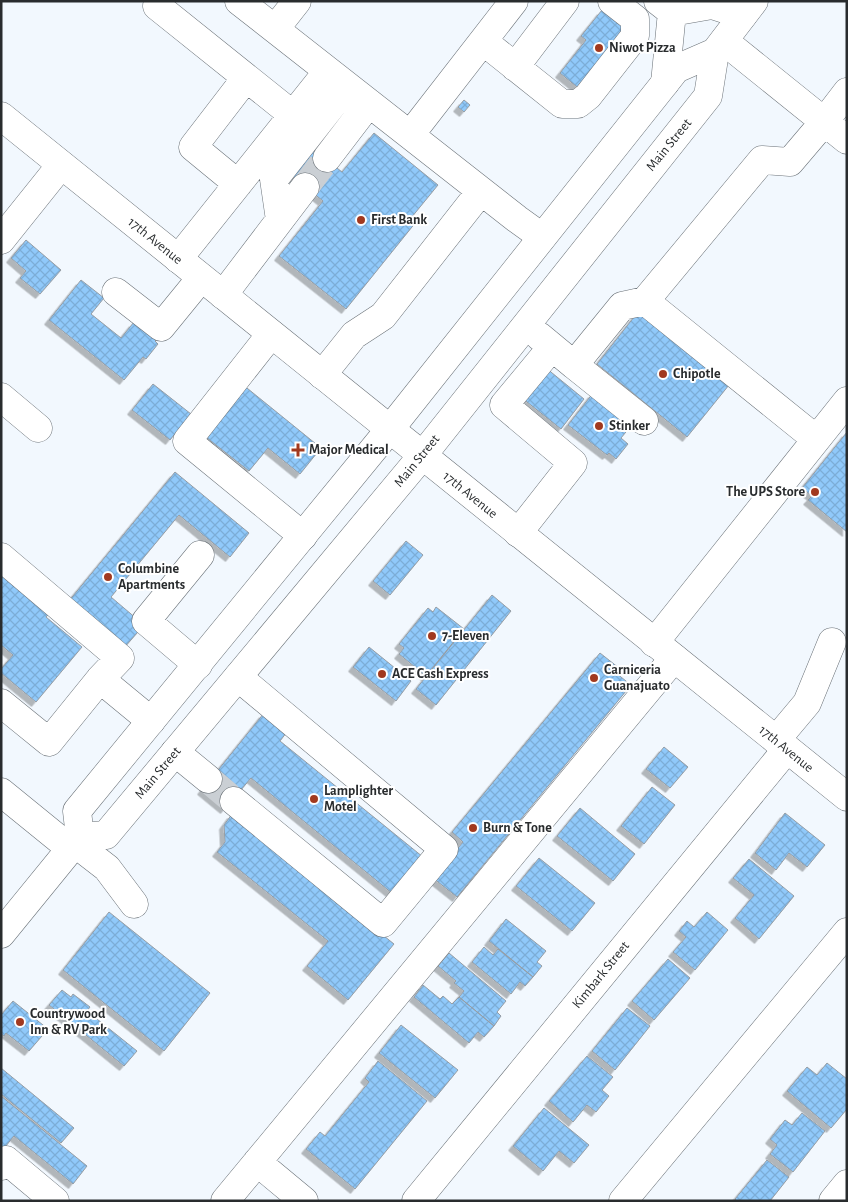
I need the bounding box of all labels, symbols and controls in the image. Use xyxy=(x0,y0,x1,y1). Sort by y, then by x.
place label: Niwot Pizza xyxy=(609,41,676,55)
marker: Niwot Pizza xyxy=(593,42,605,54)
street label: Main Street xyxy=(644,116,695,174)
place label: First Bank xyxy=(371,213,427,227)
marker: First Bank xyxy=(355,214,367,226)
street label: 17th Avenue xyxy=(125,215,185,267)
place label: Chipotle xyxy=(673,367,721,381)
marker: Chipotle xyxy=(657,368,669,380)
place label: Stinker xyxy=(609,419,650,433)
marker: Stinker xyxy=(593,420,605,432)
street label: Main Street xyxy=(392,432,443,490)
marker: Major Medical xyxy=(291,443,305,457)
place label: Major Medical xyxy=(309,443,389,457)
street label: 17th Avenue xyxy=(440,469,500,521)
place label: The UPS Store xyxy=(726,485,805,499)
marker: The UPS Store xyxy=(809,486,821,498)
place label: Columbine Apartments xyxy=(118,562,185,592)
marker: Columbine Apartments xyxy=(102,571,114,583)
place label: 7-Eleven xyxy=(442,629,490,643)
marker: 7-Eleven xyxy=(426,630,438,642)
place label: Carniceria Guanajuato xyxy=(604,663,670,693)
place label: ACE Cash Express xyxy=(392,667,489,681)
marker: ACE Cash Express xyxy=(376,668,388,680)
marker: Carniceria Guanajuato xyxy=(588,672,600,684)
street label: 17th Avenue xyxy=(756,723,816,775)
street label: Main Street xyxy=(132,744,184,802)
place label: Lamplighter Motel xyxy=(324,784,393,814)
marker: Lamplighter Motel xyxy=(308,793,320,805)
place label: Burn & Tone xyxy=(483,821,552,835)
marker: Burn & Tone xyxy=(467,822,479,834)
street label: Kimbark Street xyxy=(570,938,633,1011)
place label: Countrywood Inn & RV Park xyxy=(30,1007,107,1037)
marker: Countrywood Inn & RV Park xyxy=(14,1016,26,1028)

